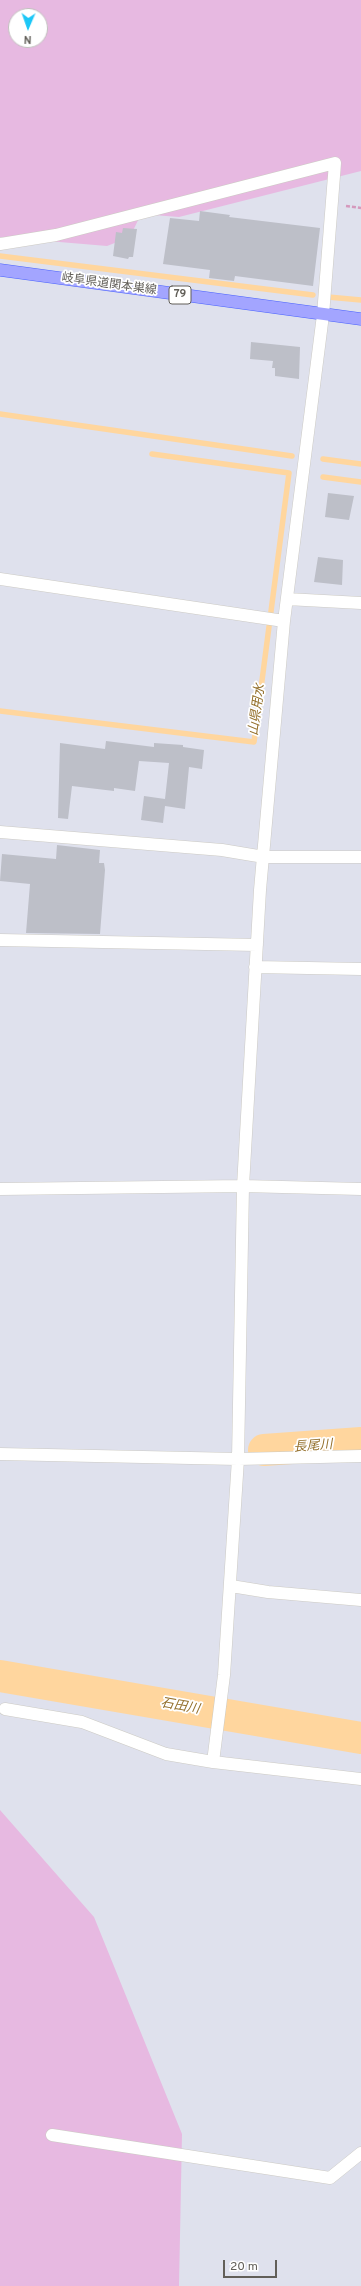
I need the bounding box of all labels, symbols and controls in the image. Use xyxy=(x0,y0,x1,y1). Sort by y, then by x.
north arrow xyxy=(8,8,48,48)
text: N xyxy=(23,32,32,46)
street label: 岐阜県道関本巣線 xyxy=(60,271,158,299)
road number: 79 xyxy=(169,286,191,304)
water label: 山県用水 xyxy=(247,683,269,737)
water label: 長尾川 xyxy=(293,1438,333,1456)
water label: 石田川 xyxy=(159,1696,201,1718)
scale bar xyxy=(225,2252,279,2278)
text: 20 m xyxy=(230,2259,258,2275)

